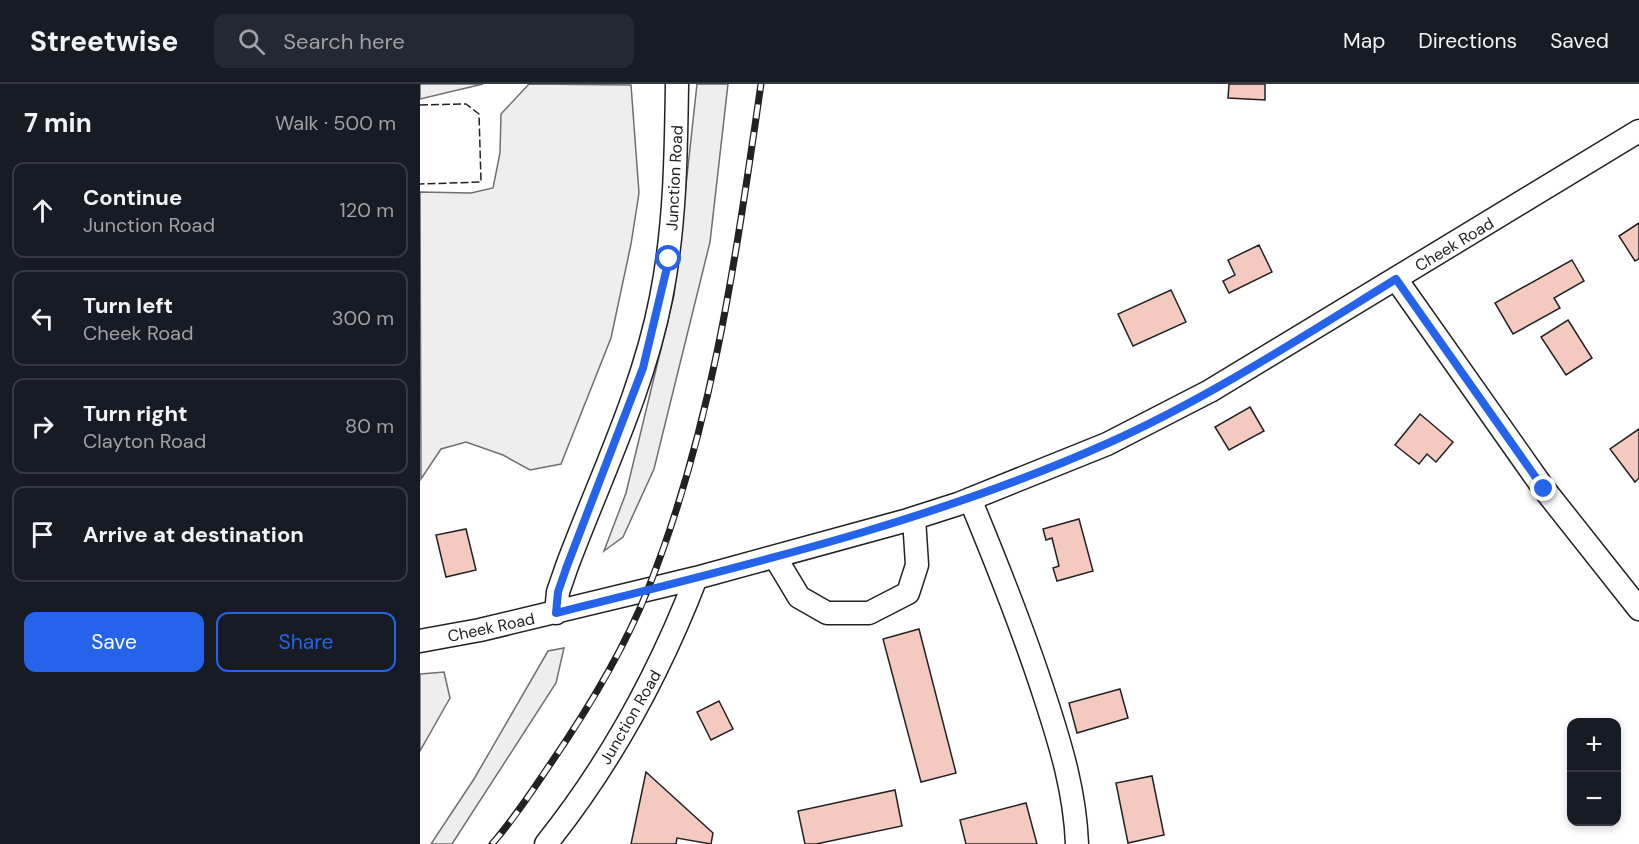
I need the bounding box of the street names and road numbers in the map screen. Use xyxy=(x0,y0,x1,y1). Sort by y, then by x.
street label: Junction Road xyxy=(661,125,688,231)
street label: Cheek Road xyxy=(1411,213,1498,276)
street label: Cheek Road xyxy=(446,608,537,647)
street label: Junction Road xyxy=(595,666,666,768)

